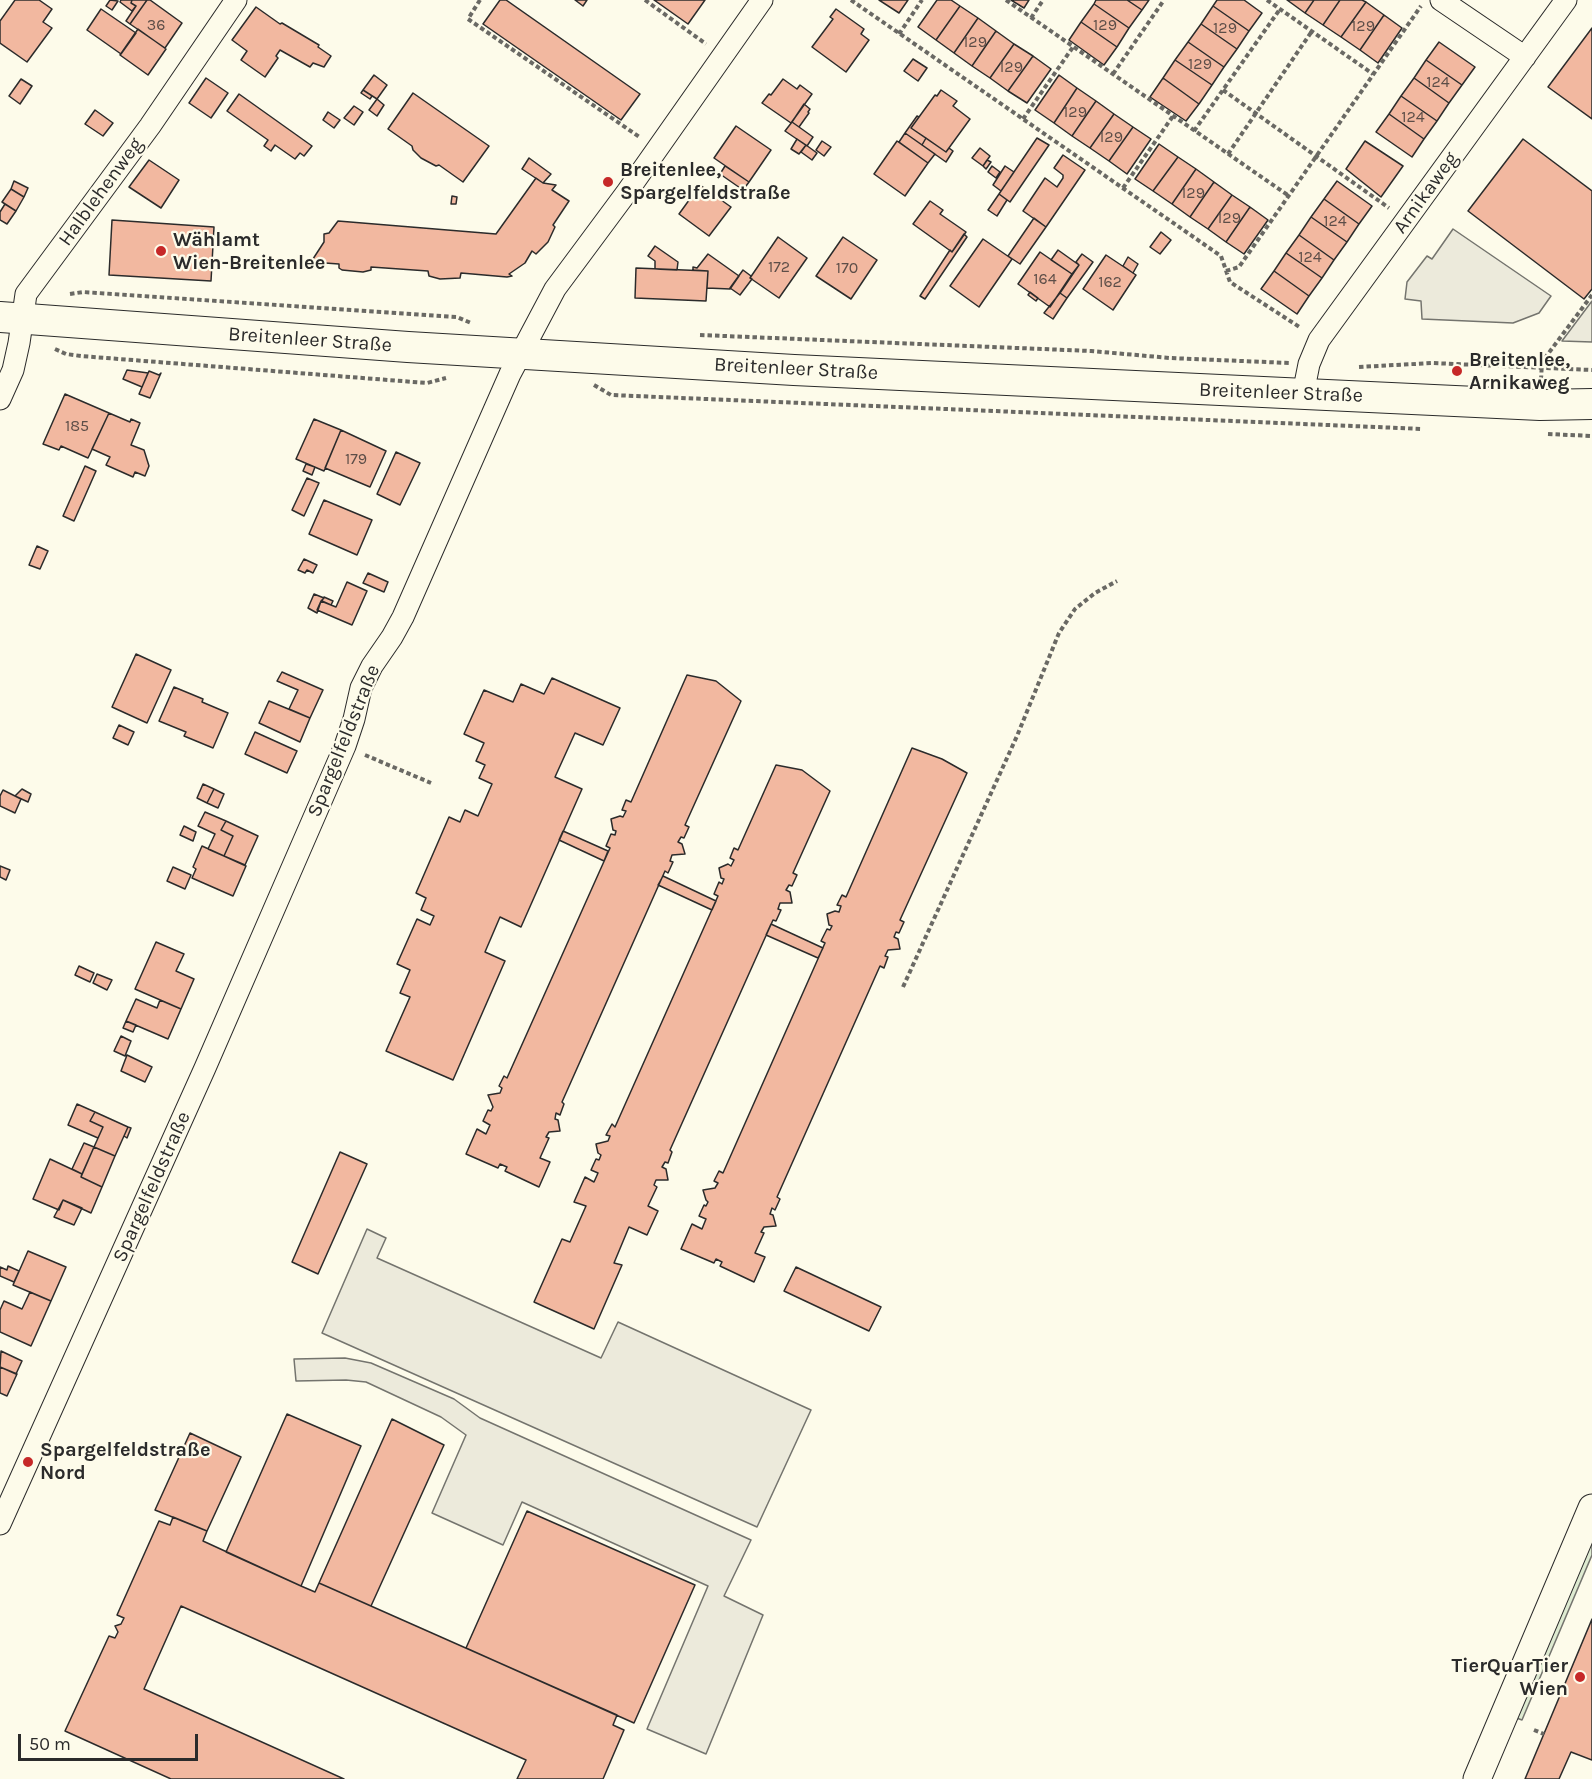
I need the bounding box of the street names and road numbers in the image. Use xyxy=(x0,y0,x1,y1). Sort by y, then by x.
street label: Halblehenweg xyxy=(54,133,148,251)
street label: Arnikaweg xyxy=(1388,147,1464,239)
street label: Breitenleer Straße xyxy=(227,322,393,358)
street label: Breitenleer Straße xyxy=(713,353,879,385)
street label: Breitenleer Straße xyxy=(1199,378,1363,408)
street label: Spargelfeldstraße xyxy=(302,661,386,821)
street label: Spargelfeldstraße xyxy=(108,1108,196,1266)

